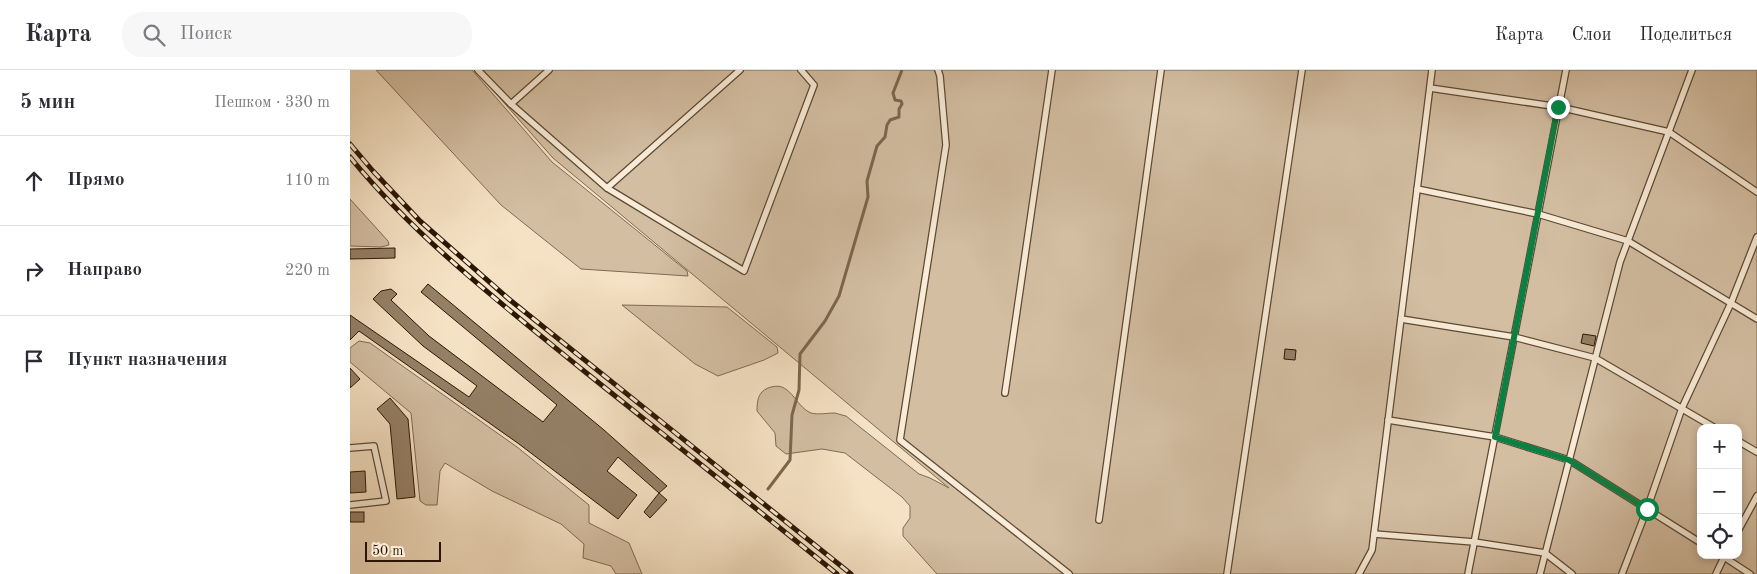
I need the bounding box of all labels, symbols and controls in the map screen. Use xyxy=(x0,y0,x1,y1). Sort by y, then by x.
search box xyxy=(122,12,472,57)
icon: search xyxy=(140,21,168,49)
text: Карта xyxy=(25,23,92,47)
text: Поиск xyxy=(180,25,232,44)
text: Карта xyxy=(1495,26,1544,44)
text: Слои xyxy=(1572,26,1611,44)
text: Поделиться xyxy=(1639,26,1732,44)
text: 5 мин xyxy=(20,92,75,113)
text: Пешком · 330 m xyxy=(214,95,330,111)
route end xyxy=(1547,96,1570,119)
icon: ahead xyxy=(20,167,48,195)
text: Прямо xyxy=(67,171,125,190)
text: 110 m xyxy=(285,173,330,189)
icon: right xyxy=(20,257,48,285)
text: Направо xyxy=(67,261,142,280)
text: 220 m xyxy=(285,263,330,279)
icon: arrive xyxy=(20,347,48,375)
text: Пункт назначения xyxy=(67,351,227,370)
map controls xyxy=(1697,424,1742,559)
button: + xyxy=(1697,424,1742,469)
button: − xyxy=(1697,469,1742,514)
route start xyxy=(1636,498,1659,521)
button: locate xyxy=(1697,514,1742,559)
scale bar xyxy=(365,539,441,562)
text: 50 m xyxy=(372,544,403,558)

